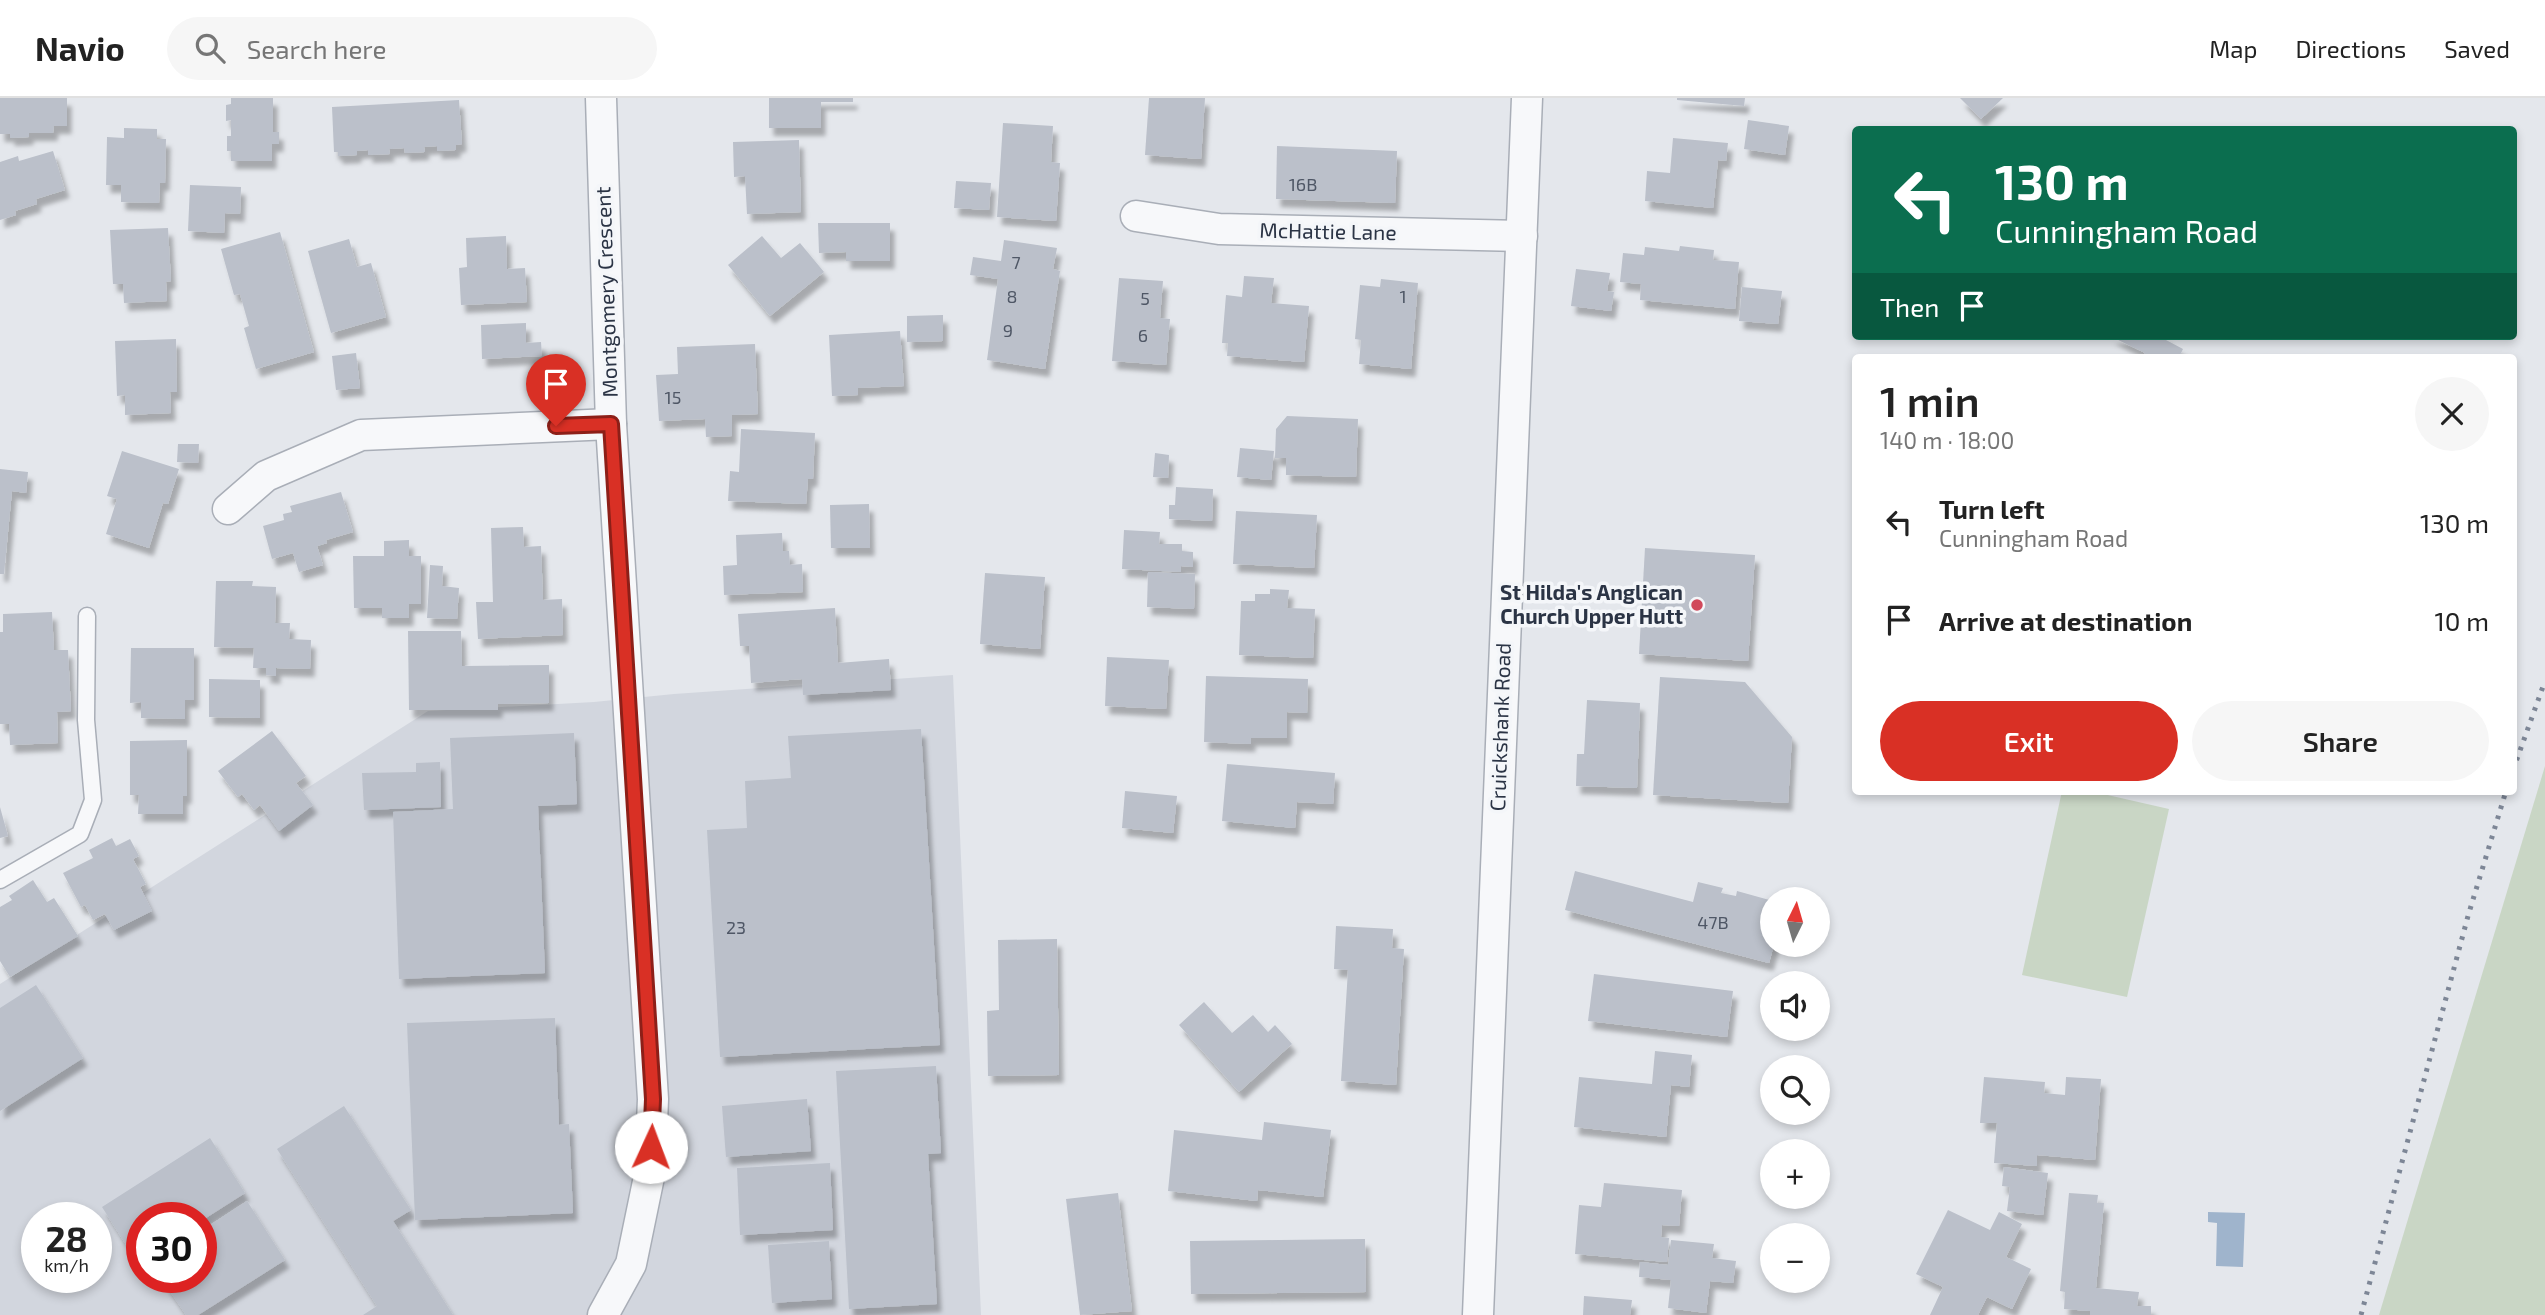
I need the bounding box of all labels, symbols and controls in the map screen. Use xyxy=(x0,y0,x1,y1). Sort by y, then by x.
search box xyxy=(167,17,657,80)
text: Navio xyxy=(35,28,125,68)
icon: search xyxy=(191,29,229,67)
text: Search here xyxy=(247,33,386,64)
text: Map xyxy=(2209,34,2257,63)
text: Directions xyxy=(2295,34,2406,63)
text: Saved xyxy=(2444,34,2510,63)
text: 130 m xyxy=(1995,151,2129,210)
icon: left xyxy=(1880,154,1971,245)
house number: 16B xyxy=(1289,173,1317,195)
street label: Montgomery Crescent xyxy=(589,186,622,398)
text: Cunningham Road xyxy=(1995,211,2258,249)
street label: McHattie Lane xyxy=(1259,217,1397,244)
house number: 7 xyxy=(1011,251,1021,273)
house number: 8 xyxy=(1007,285,1017,307)
house number: 1 xyxy=(1399,285,1407,307)
house number: 5 xyxy=(1140,287,1150,309)
icon: arrive xyxy=(1953,287,1991,325)
text: Then xyxy=(1880,291,1939,322)
house number: 9 xyxy=(1003,319,1013,341)
house number: 6 xyxy=(1138,324,1148,346)
pin xyxy=(526,354,586,426)
icon: arrive xyxy=(537,365,575,403)
text: 1 min xyxy=(1880,375,1980,425)
button: close xyxy=(2415,377,2489,451)
house number: 15 xyxy=(665,386,681,408)
text: 140 m · 18:00 xyxy=(1880,426,2014,454)
text: Turn left xyxy=(1939,493,2045,524)
icon: left xyxy=(1880,503,1918,541)
text: 130 m xyxy=(2420,507,2489,538)
text: Cunningham Road xyxy=(1939,524,2128,552)
place label: St Hilda's Anglican Church Upper Hutt xyxy=(1500,579,1683,628)
marker: St Hilda's Anglican Church Upper Hutt xyxy=(1689,597,1705,613)
icon: arrive xyxy=(1880,601,1918,639)
text: Arrive at destination xyxy=(1939,605,2192,636)
text: 10 m xyxy=(2434,605,2489,636)
street label: Cruickshank Road xyxy=(1484,642,1515,812)
button: Exit xyxy=(1880,701,2178,781)
button: Share xyxy=(2192,701,2489,781)
north arrow xyxy=(1760,887,1830,957)
map controls xyxy=(1760,887,1830,1293)
house number: 47B xyxy=(1697,911,1729,933)
house number: 23 xyxy=(726,916,746,938)
button: sound xyxy=(1760,971,1830,1041)
button: search xyxy=(1760,1055,1830,1125)
position arrow xyxy=(614,1110,688,1184)
button: + xyxy=(1760,1139,1830,1209)
speed limit sign: 30 xyxy=(126,1202,217,1293)
text: 28 xyxy=(45,1217,88,1259)
button: − xyxy=(1760,1223,1830,1293)
text: km/h xyxy=(44,1254,89,1276)

